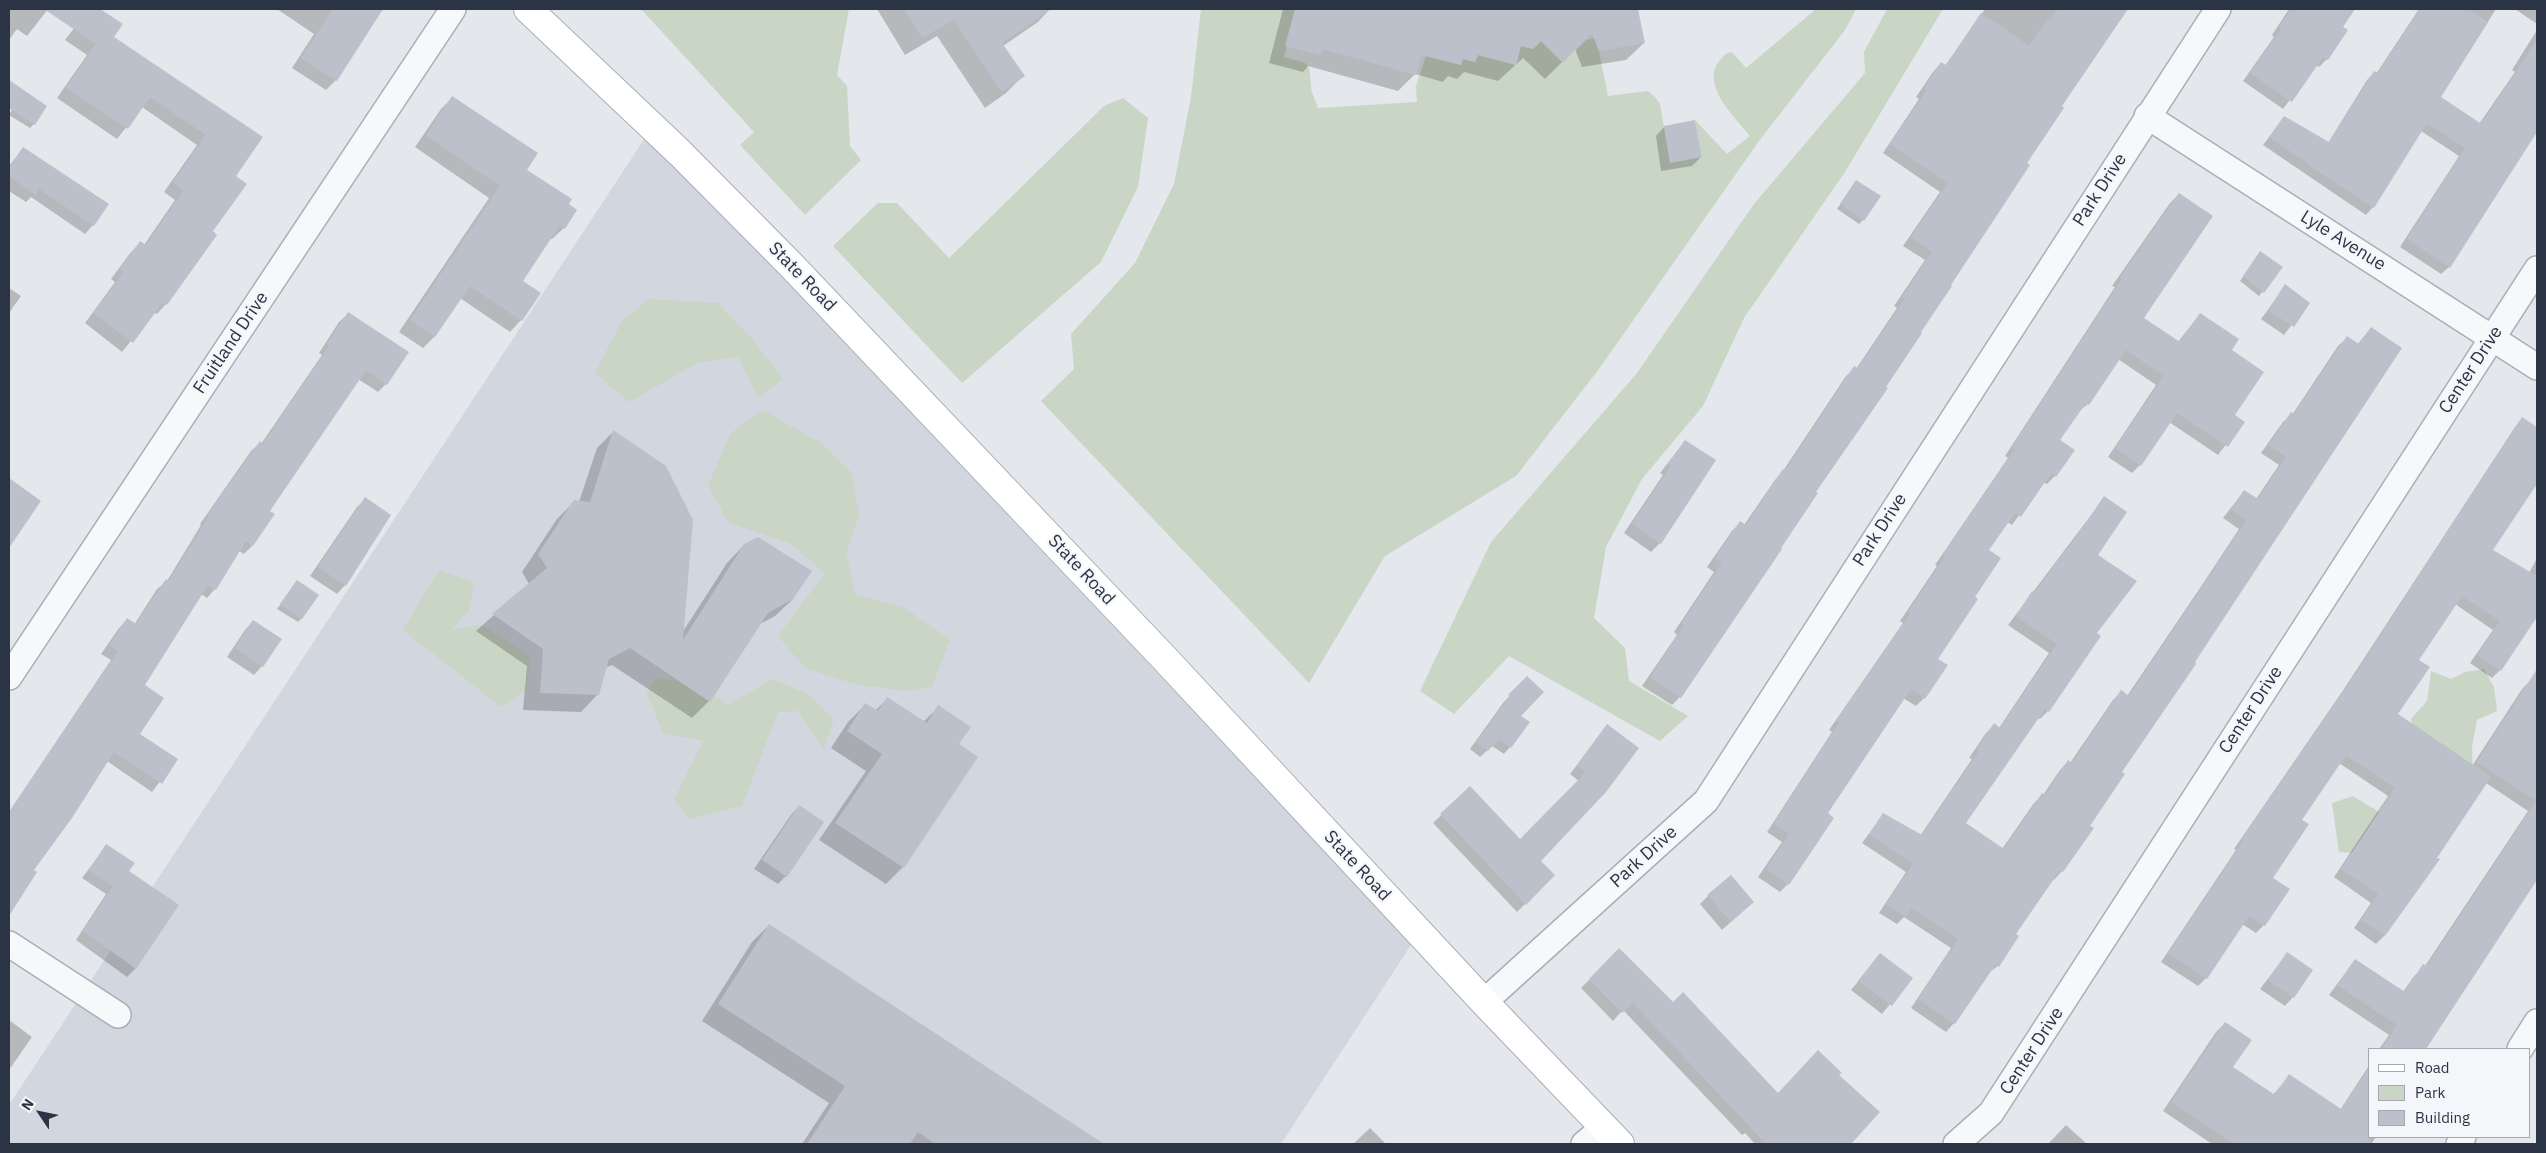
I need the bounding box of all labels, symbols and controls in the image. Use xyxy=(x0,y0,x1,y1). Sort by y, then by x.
street label: Park Drive xyxy=(2068,150,2132,230)
street label: Lyle Avenue xyxy=(2296,206,2390,276)
street label: State Road xyxy=(764,238,840,316)
street label: Fruitland Drive xyxy=(189,288,273,398)
street label: Center Drive xyxy=(2435,322,2507,418)
street label: Park Drive xyxy=(1848,490,1912,570)
street label: State Road xyxy=(1043,530,1119,610)
street label: Center Drive xyxy=(2215,662,2287,758)
street label: Park Drive xyxy=(1606,821,1682,893)
street label: State Road xyxy=(1319,826,1395,906)
street label: Center Drive xyxy=(1996,1003,2068,1099)
legend xyxy=(2368,1048,2531,1138)
text: Road xyxy=(2415,1058,2450,1077)
text: Park xyxy=(2415,1083,2445,1102)
north arrow xyxy=(15,1088,65,1138)
text: N xyxy=(17,1095,38,1114)
text: Building xyxy=(2415,1108,2470,1127)

